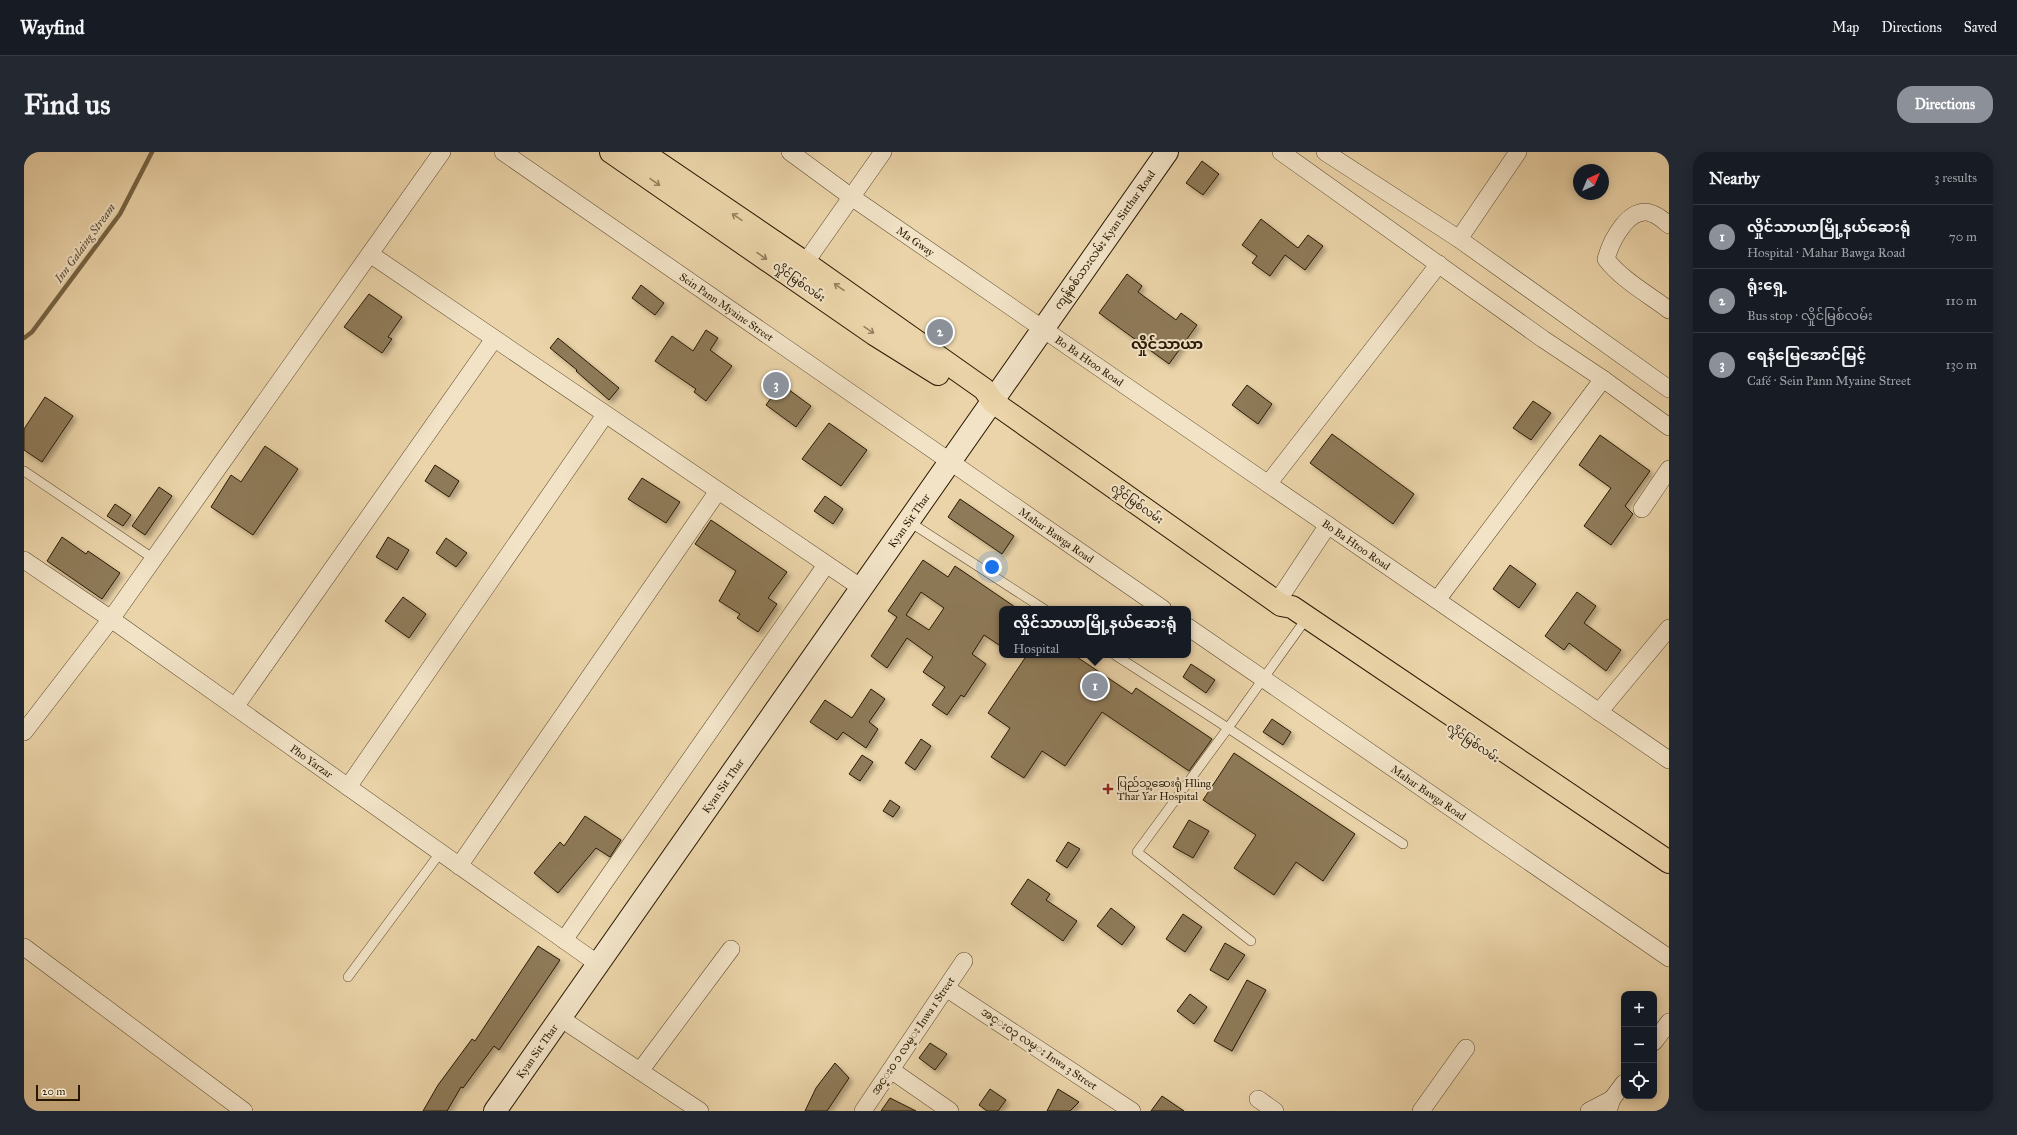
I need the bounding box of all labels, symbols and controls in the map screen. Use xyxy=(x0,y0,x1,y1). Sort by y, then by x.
text: Wayfind xyxy=(20,16,85,39)
text: Map xyxy=(1832,19,1859,36)
text: Directions xyxy=(1881,19,1942,36)
text: Saved xyxy=(1964,19,1997,36)
button: Directions xyxy=(1897,86,1993,123)
text: Find us xyxy=(24,87,110,122)
north arrow xyxy=(1573,164,1609,200)
street label: ကျန်စစ်သားလမ်း Kyan Sitthar Road xyxy=(1051,167,1160,313)
text: Nearby xyxy=(1709,168,1760,189)
text: 3 results xyxy=(1934,170,1977,186)
one-way arrow xyxy=(649,178,660,186)
water label: Inn Galaing Stream xyxy=(51,200,119,286)
one-way arrow xyxy=(732,213,743,221)
text: လှိုင်သာယာမြို့နယ်ဆေးရုံ xyxy=(1747,218,1910,236)
street label: Ma Gway xyxy=(894,224,938,259)
text: 1 xyxy=(1719,229,1725,245)
text: 70 m xyxy=(1949,229,1977,245)
text: Hospital · Mahar Bawga Road xyxy=(1747,245,1905,261)
one-way arrow xyxy=(756,252,767,260)
street label: လှိုင်မြစ်လမ်း xyxy=(769,258,828,306)
street label: Sein Pann Myaine Street xyxy=(677,270,776,344)
text: ရုံးရှေ့ xyxy=(1747,276,1787,294)
one-way arrow xyxy=(834,283,845,291)
text: 2 xyxy=(1719,293,1725,309)
text: 110 m xyxy=(1945,293,1977,309)
text: Bus stop · လှိုင်မြစ်လမ်း xyxy=(1747,308,1873,324)
pin: 2 xyxy=(927,317,953,347)
one-way arrow xyxy=(863,326,874,334)
street label: Bo Ba Htoo Road xyxy=(1053,333,1126,389)
district label: လှိုင်သာယာ xyxy=(1131,334,1203,356)
text: ရေနံမြေအောင်မြင့် xyxy=(1747,346,1866,364)
text: 3 xyxy=(1719,357,1725,373)
text: 130 m xyxy=(1945,357,1977,373)
pin: 3 xyxy=(763,370,789,400)
text: Café · Sein Pann Myaine Street xyxy=(1747,373,1911,389)
street label: လှိုင်မြစ်လမ်း xyxy=(1107,480,1166,528)
street label: Kyan Sit Thar xyxy=(885,490,933,550)
street label: Mahar Bawga Road xyxy=(1016,505,1097,566)
street label: Bo Ba Htoo Road xyxy=(1320,517,1393,573)
your location xyxy=(982,557,1002,577)
popup xyxy=(999,606,1191,658)
text: လှိုင်သာယာမြို့နယ်ဆေးရုံ xyxy=(1013,614,1177,632)
text: Hospital xyxy=(1013,641,1059,657)
pin: 1 xyxy=(1082,671,1108,701)
street label: လှိုင်မြစ်လမ်း xyxy=(1443,720,1502,767)
street label: Pho Yarzar xyxy=(288,742,336,781)
street label: Kyan Sit Thar xyxy=(699,755,747,816)
street label: Mahar Bawga Road xyxy=(1389,762,1469,823)
place label: ပြည်သူ့ဆေးရုံ Hling Thar Yar Hospital xyxy=(1117,776,1212,803)
marker: ပြည်သူ့ဆေးရုံ Hling Thar Yar Hospital xyxy=(1102,783,1114,795)
street label: အင္းဝ ၁ လမ္း Inwa 1 Street xyxy=(869,974,959,1099)
map controls xyxy=(1621,991,1657,1099)
button: + xyxy=(1621,991,1657,1027)
street label: အင္းဝ၃ လမ္း Inwa 3 Street xyxy=(977,1005,1100,1095)
street label: Kyan Sit Thar xyxy=(513,1021,561,1081)
button: − xyxy=(1621,1027,1657,1063)
button: locate xyxy=(1621,1063,1657,1099)
scale bar xyxy=(36,1083,80,1102)
text: 20 m xyxy=(42,1085,65,1098)

